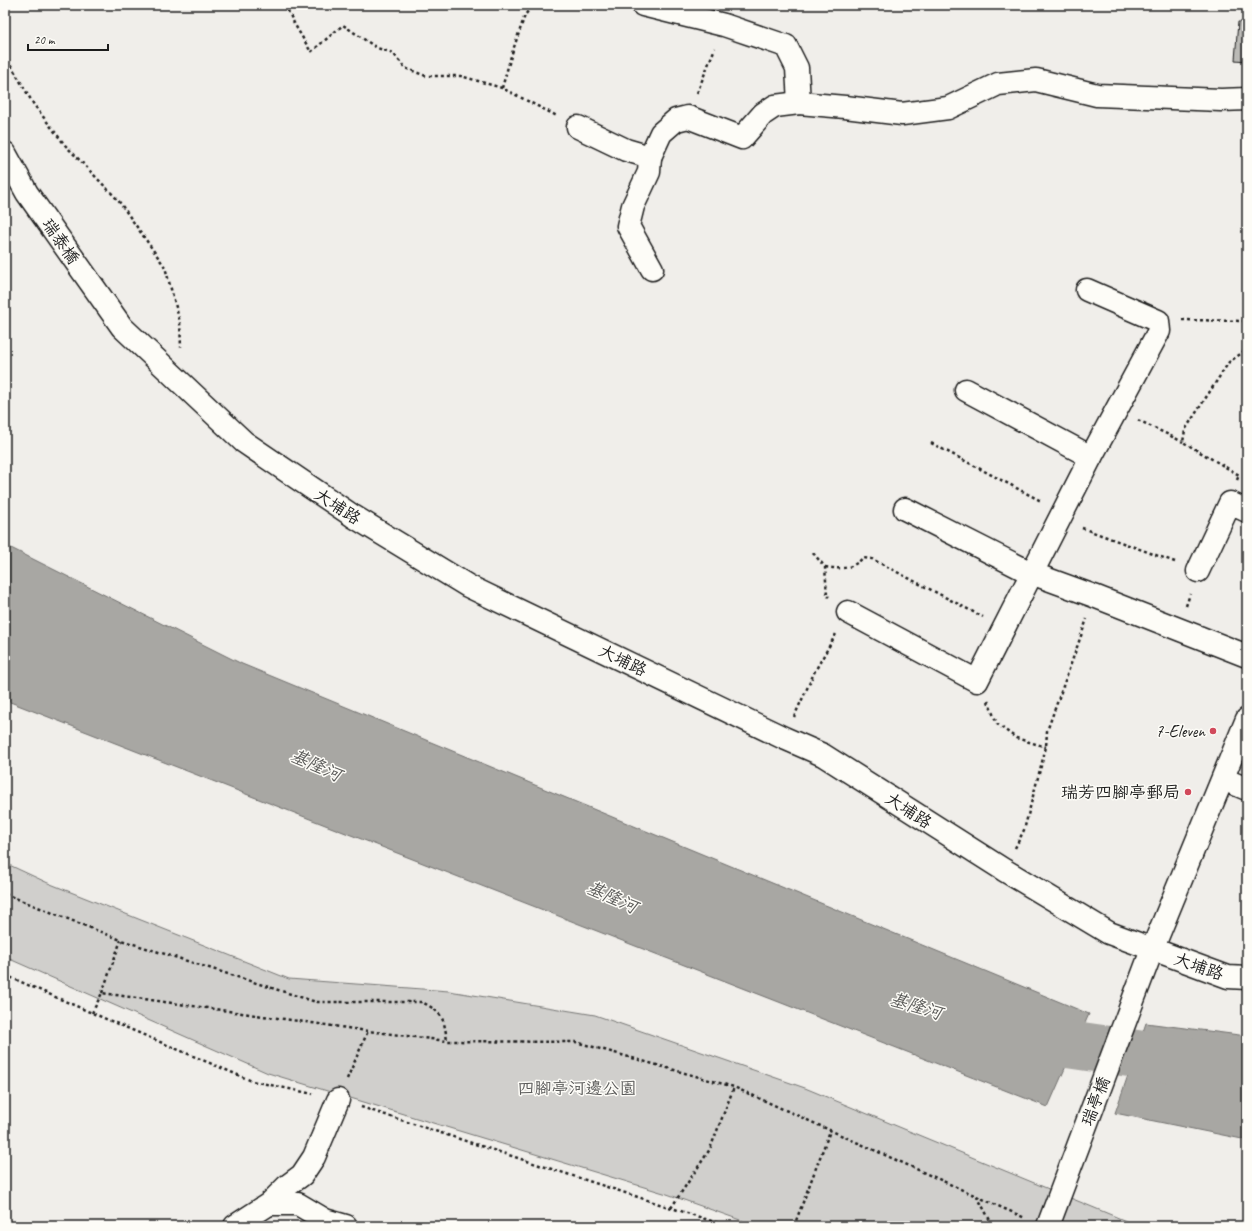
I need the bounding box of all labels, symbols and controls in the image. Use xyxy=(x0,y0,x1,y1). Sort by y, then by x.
scale bar xyxy=(28,26,108,52)
text: 20 m xyxy=(34,32,56,48)
street label: 瑞泰橋 xyxy=(37,214,84,268)
street label: 大埔路 xyxy=(311,484,365,529)
street label: 大埔路 xyxy=(595,640,650,681)
place label: 7-Eleven xyxy=(1156,721,1206,742)
marker: 7-Eleven xyxy=(1208,726,1218,736)
water label: 基隆河 xyxy=(287,744,348,787)
place label: 瑞芳四腳亭郵局 xyxy=(1061,782,1180,803)
marker: 瑞芳四腳亭郵局 xyxy=(1183,787,1193,797)
street label: 大埔路 xyxy=(882,788,936,833)
water label: 基隆河 xyxy=(583,876,644,919)
street label: 大埔路 xyxy=(1171,948,1226,985)
water label: 基隆河 xyxy=(887,988,948,1025)
street label: 瑞亭橋 xyxy=(1077,1074,1114,1129)
park label: 四腳亭河邊公園 xyxy=(518,1078,637,1099)

